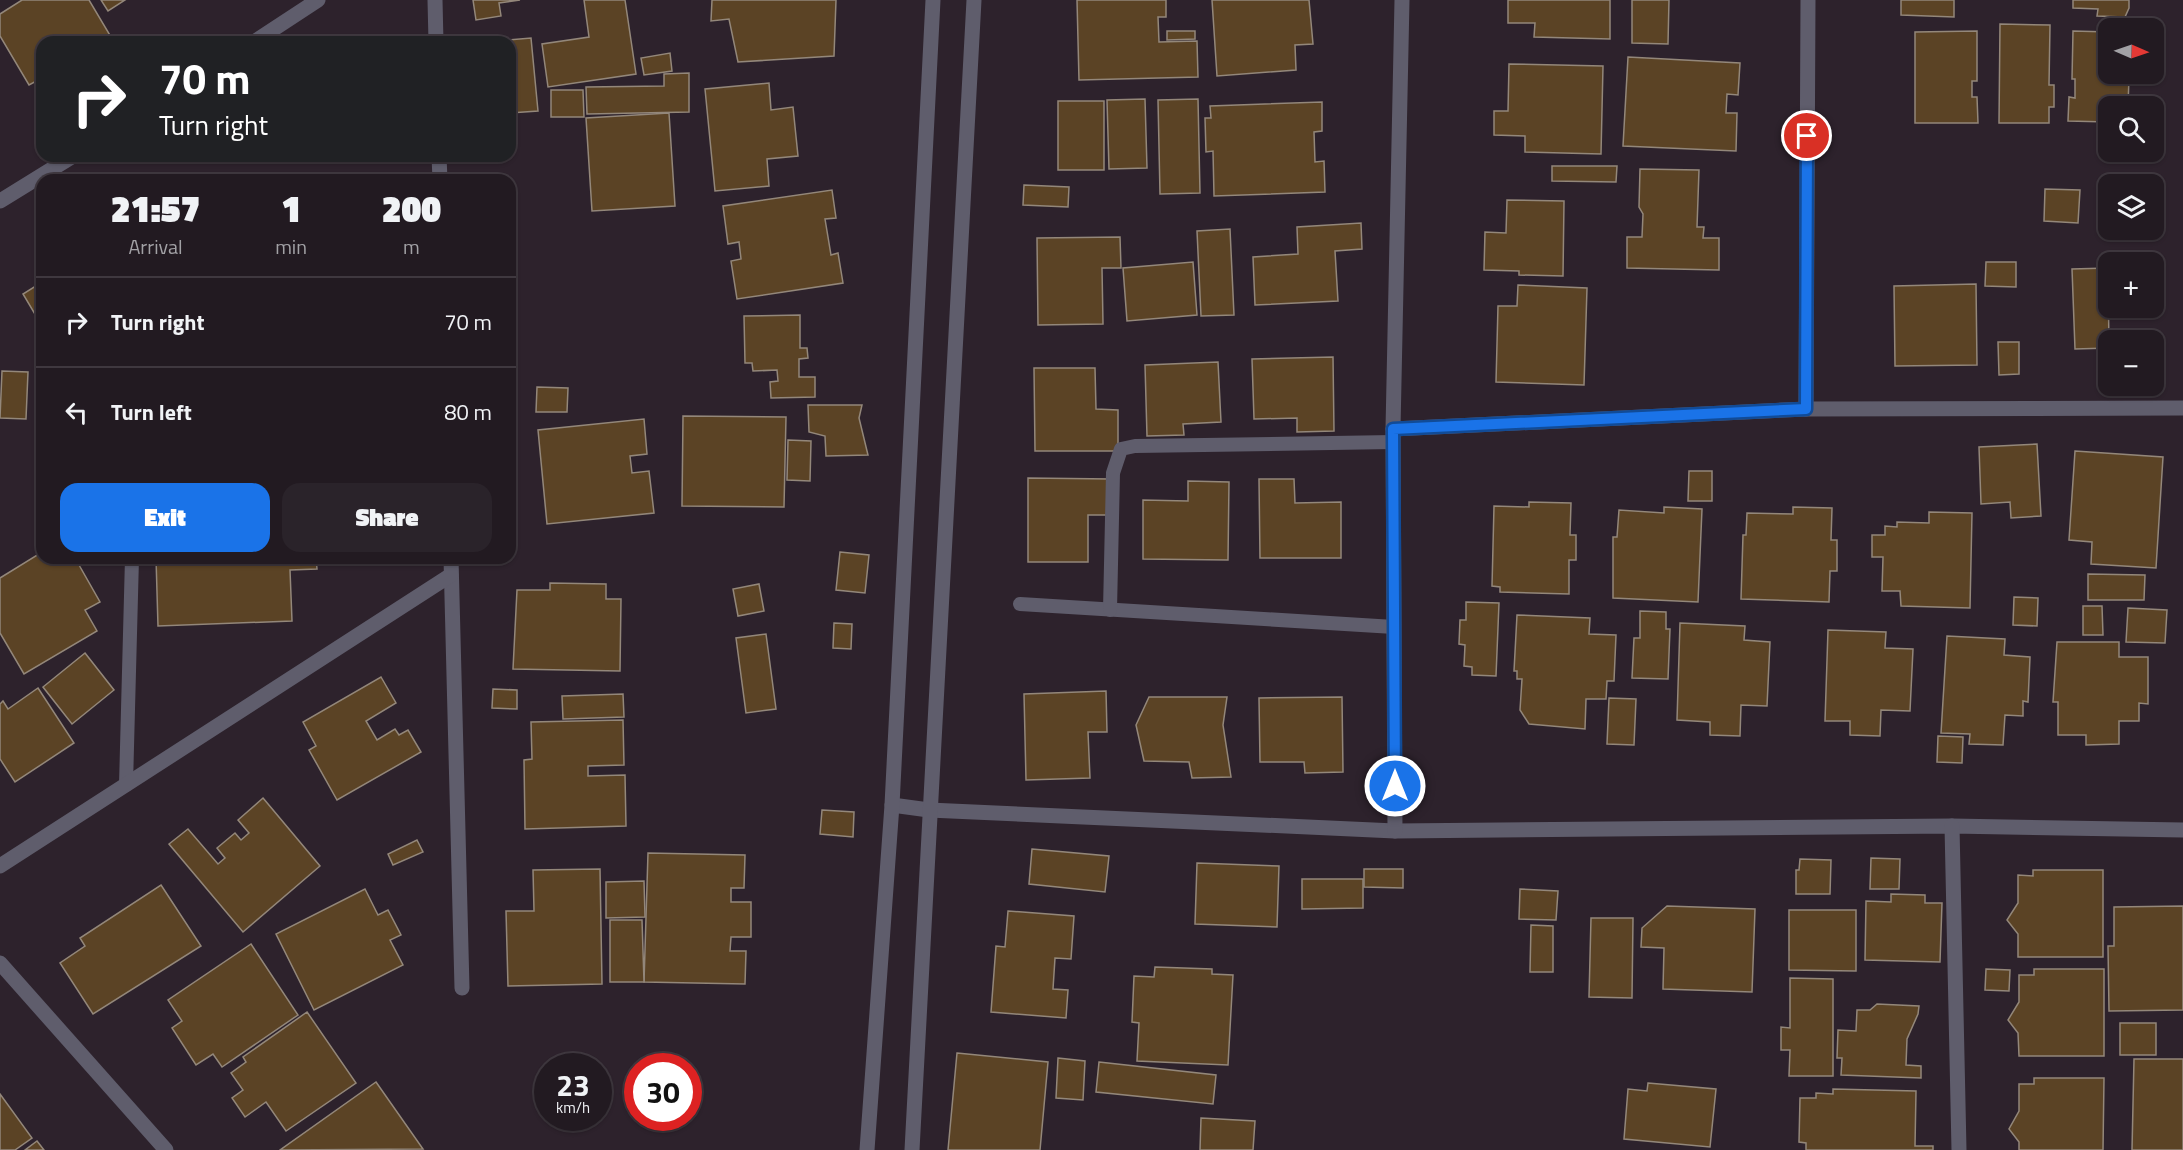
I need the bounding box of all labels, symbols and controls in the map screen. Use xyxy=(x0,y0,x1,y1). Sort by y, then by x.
north arrow xyxy=(2098,18,2164,84)
map controls xyxy=(2098,18,2164,396)
text: 70 m xyxy=(159,46,251,110)
icon: right xyxy=(60,60,138,138)
button: search xyxy=(2098,96,2164,162)
text: Turn right xyxy=(159,104,268,145)
pin xyxy=(1781,110,1832,161)
icon: arrive xyxy=(1790,119,1823,152)
button: layers xyxy=(2098,174,2164,240)
text: 21:57 xyxy=(111,181,200,236)
text: 1 xyxy=(281,181,301,236)
text: 200 xyxy=(382,181,441,236)
text: Arrival xyxy=(128,231,183,262)
text: min xyxy=(275,231,307,262)
text: m xyxy=(403,231,420,262)
button: + xyxy=(2098,252,2164,318)
text: Turn right xyxy=(111,305,205,339)
text: 70 m xyxy=(444,305,492,339)
icon: right xyxy=(60,306,93,339)
button: − xyxy=(2098,330,2164,396)
text: Turn left xyxy=(111,395,192,429)
text: 80 m xyxy=(444,395,492,429)
icon: left xyxy=(60,396,93,429)
button: Exit xyxy=(60,483,270,552)
button: Share xyxy=(282,483,492,552)
position arrow xyxy=(1363,754,1427,818)
speed limit sign: 30 xyxy=(624,1053,702,1131)
text: 23 xyxy=(556,1062,590,1108)
text: km/h xyxy=(556,1096,590,1119)

